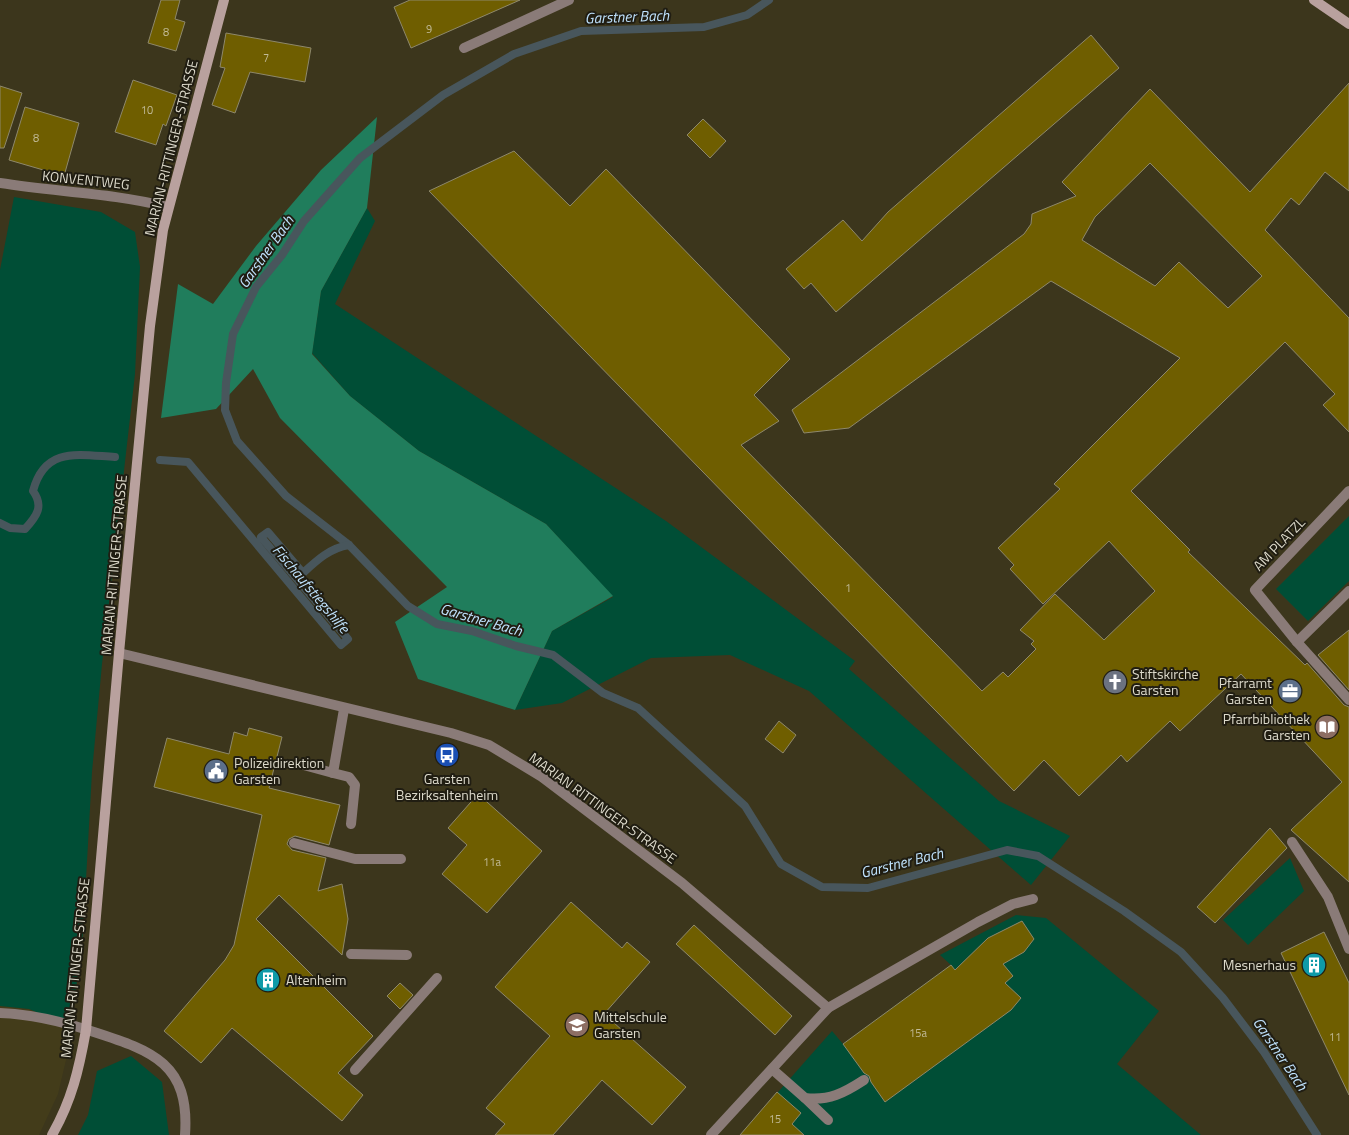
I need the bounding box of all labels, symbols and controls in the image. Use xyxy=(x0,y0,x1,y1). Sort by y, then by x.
water label: Garstner Bach xyxy=(585,4,670,29)
house number: 9 xyxy=(426,21,432,37)
house number: 8 xyxy=(163,24,169,40)
house number: 7 xyxy=(263,50,269,66)
street label: MARIAN-RITTINGER-STRASSE xyxy=(138,57,203,238)
house number: 10 xyxy=(141,102,153,118)
house number: 8 xyxy=(33,130,39,146)
street label: KONVENTWEG xyxy=(41,164,131,195)
water label: Garstner Bach xyxy=(232,210,299,293)
street label: MARIAN-RITTINGER-STRASSE xyxy=(95,474,132,656)
street label: AM PLATZL xyxy=(1248,512,1310,575)
water label: Fischaufstiegshilfe xyxy=(267,539,356,639)
house number: 1 xyxy=(845,580,851,596)
water label: Garstner Bach xyxy=(438,597,525,642)
place label: Stiftskirche Garsten xyxy=(1132,663,1199,700)
church icon: Stiftskirche Garsten xyxy=(1102,669,1128,695)
place label: Pfarramt Garsten xyxy=(1219,672,1272,709)
office icon: Pfarramt Garsten xyxy=(1277,678,1303,704)
place label: Pfarrbibliothek Garsten xyxy=(1223,708,1310,745)
library icon: Pfarrbibliothek Garsten xyxy=(1314,714,1340,740)
bus stop icon: Garsten Bezirksaltenheim xyxy=(434,742,460,768)
street label: MARIAN RITTINGER-STRASSE xyxy=(525,747,682,869)
place label: Polizeidirektion Garsten xyxy=(234,752,324,789)
public building icon: Polizeidirektion Garsten xyxy=(203,758,229,784)
place label: Garsten Bezirksaltenheim xyxy=(396,768,498,805)
water label: Garstner Bach xyxy=(858,841,946,884)
house number: 11a xyxy=(483,854,501,870)
street label: MARIAN-RITTINGER-STRASSE xyxy=(55,877,94,1059)
building icon: Mesnerhaus xyxy=(1301,952,1327,978)
place label: Mesnerhaus xyxy=(1223,954,1296,975)
building icon: Altenheim xyxy=(255,967,281,993)
place label: Altenheim xyxy=(286,969,346,990)
place label: Mittelschule Garsten xyxy=(594,1006,667,1043)
school or university icon: Mittelschule Garsten xyxy=(564,1012,590,1038)
water label: Garstner Bach xyxy=(1247,1012,1314,1095)
house number: 15a xyxy=(909,1025,927,1041)
house number: 11 xyxy=(1329,1029,1341,1045)
house number: 15 xyxy=(769,1111,781,1127)

